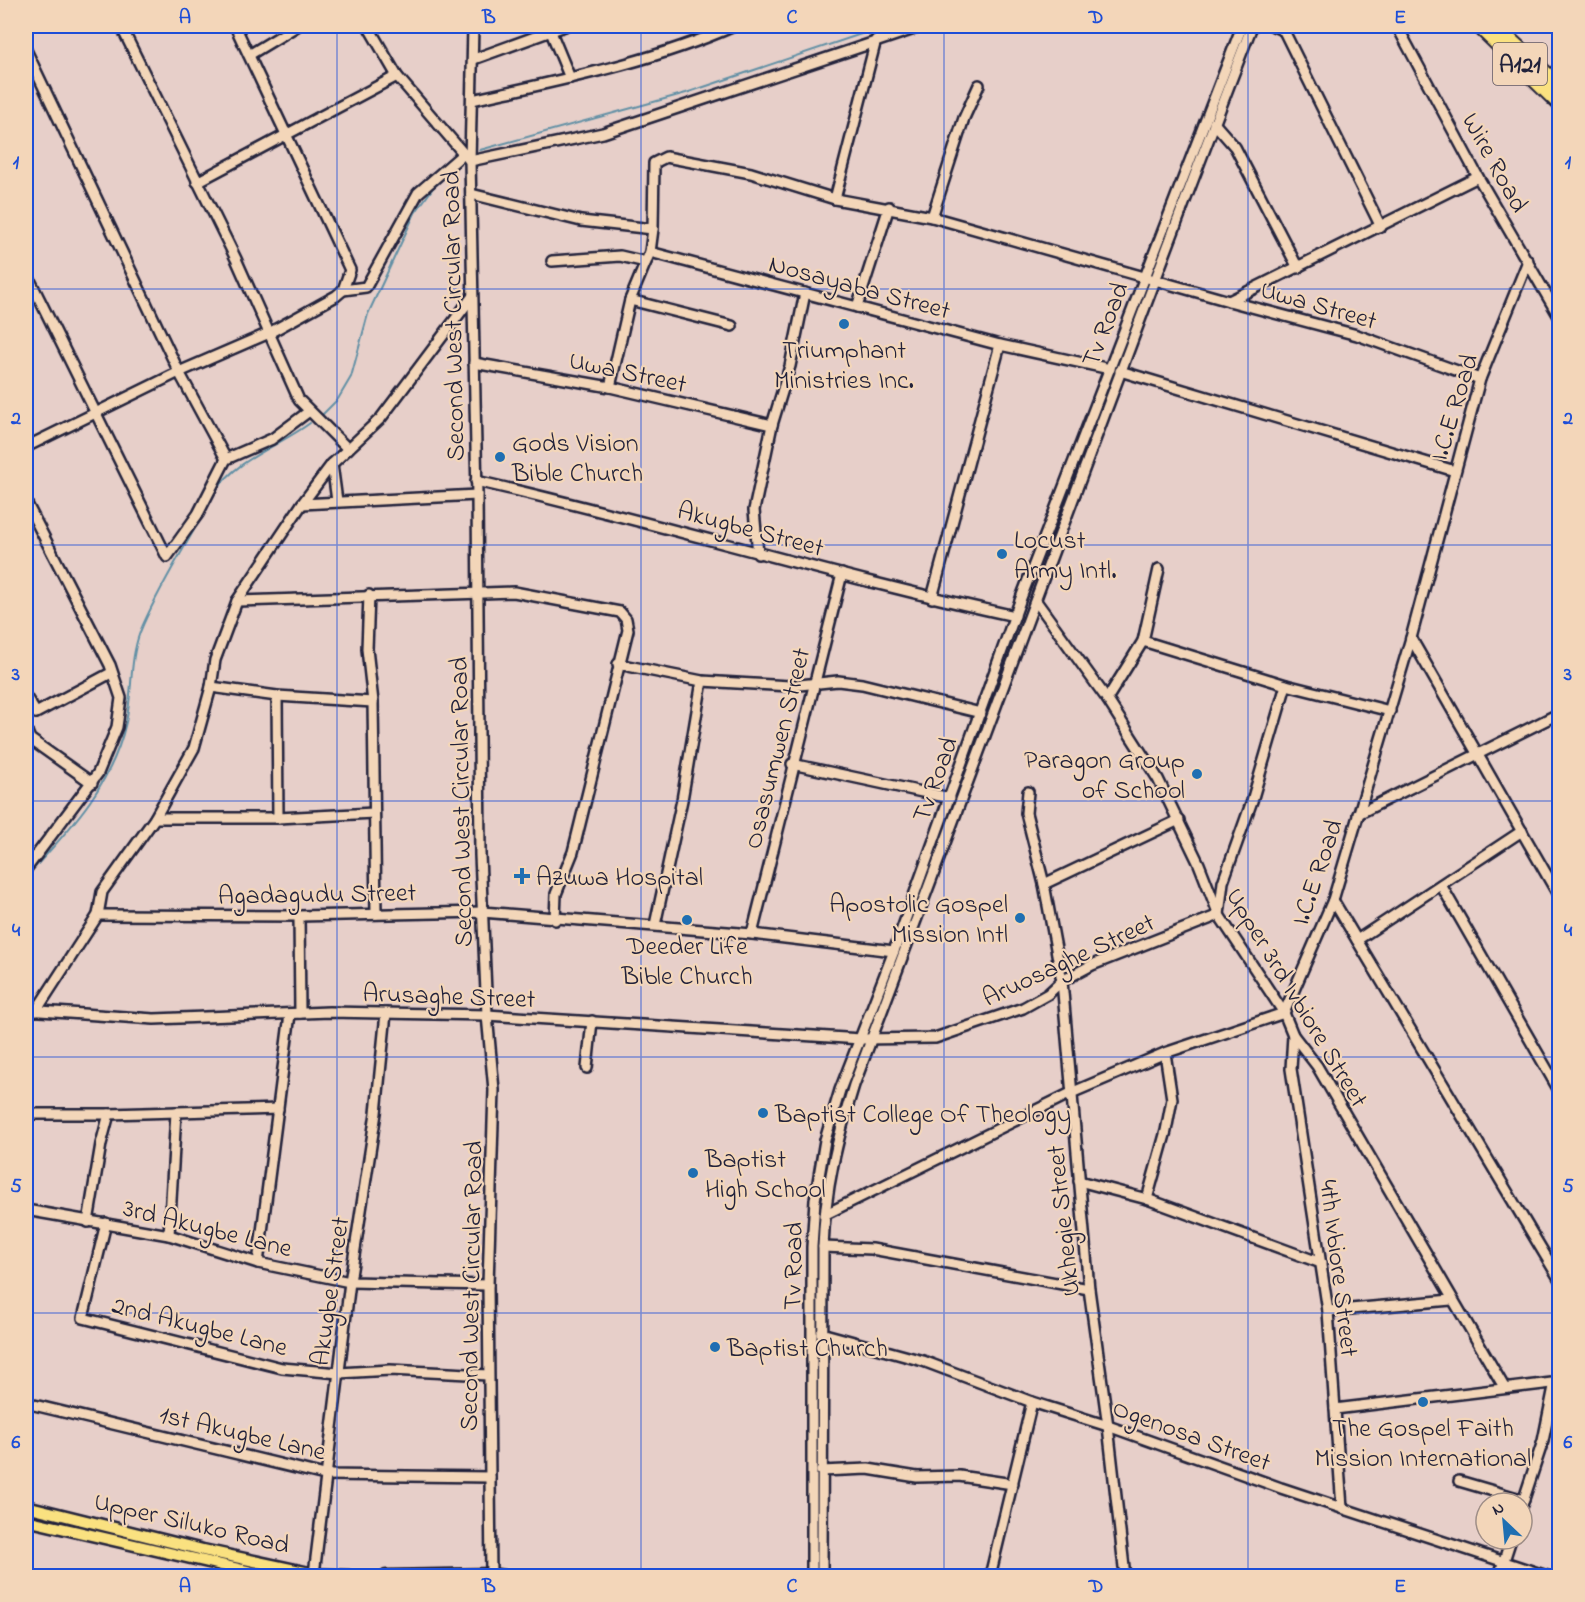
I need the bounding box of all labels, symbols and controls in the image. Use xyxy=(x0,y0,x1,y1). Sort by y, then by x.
text: A xyxy=(179,4,191,33)
text: B xyxy=(481,4,496,33)
text: C xyxy=(787,4,798,33)
text: D xyxy=(1088,4,1103,33)
text: E xyxy=(1394,4,1406,33)
road number: A121 xyxy=(1493,43,1547,85)
street label: Wire Road xyxy=(1450,107,1537,221)
text: 1 xyxy=(13,149,20,178)
text: 1 xyxy=(1565,149,1572,178)
street label: Second West Circular Road xyxy=(433,170,477,461)
street label: Nosayaba Street xyxy=(764,246,955,331)
street label: Uwa Street xyxy=(1255,272,1381,342)
street label: Tv Road xyxy=(1073,277,1140,373)
marker: Triumphant Ministries Inc. xyxy=(837,317,851,331)
place label: Triumphant Ministries Inc. xyxy=(774,333,914,401)
street label: Uwa Street xyxy=(565,343,690,405)
street label: I.C.E Road xyxy=(1422,349,1490,466)
text: 2 xyxy=(10,405,21,434)
text: 2 xyxy=(1562,405,1573,434)
place label: Gods Vision Bible Church xyxy=(511,426,643,494)
marker: Gods Vision Bible Church xyxy=(493,450,507,464)
street label: Akugbe Street xyxy=(673,493,828,569)
place label: Locust Army Intl. xyxy=(1014,523,1117,591)
marker: Locust Army Intl. xyxy=(995,547,1009,561)
street label: Osasumwen Street xyxy=(736,644,822,853)
street label: Second West Circular Road xyxy=(441,656,485,947)
text: 3 xyxy=(11,661,20,690)
text: 3 xyxy=(1563,661,1572,690)
street label: Tv Road xyxy=(904,732,970,828)
place label: Paragon Group of School xyxy=(1024,743,1185,811)
marker: Paragon Group of School xyxy=(1190,767,1204,781)
street label: I.C.E Road xyxy=(1283,815,1355,931)
place label: Azuwa Hospital xyxy=(536,860,703,898)
marker: Azuwa Hospital xyxy=(513,867,531,885)
street label: Agadagudu Street xyxy=(218,875,417,917)
street label: Upper 3rd Ivbiore Street xyxy=(1215,881,1376,1116)
place label: Apostolic Gospel Mission Intl xyxy=(829,887,1008,955)
street label: Aruosaghe Street xyxy=(977,905,1162,1018)
marker: Apostolic Gospel Mission Intl xyxy=(1013,911,1027,925)
marker: Deeder Life Bible Church xyxy=(680,913,694,927)
text: 4 xyxy=(12,917,21,946)
text: 4 xyxy=(1564,917,1573,946)
place label: Deeder Life Bible Church xyxy=(620,929,753,997)
street label: Arusaghe Street xyxy=(362,976,536,1020)
place label: Baptist College Of Theology xyxy=(774,1097,1071,1135)
marker: Baptist College Of Theology xyxy=(756,1106,770,1120)
street label: Second West Circular Road xyxy=(451,1140,495,1432)
place label: Baptist High School xyxy=(704,1142,826,1210)
street label: Ukhegie Street xyxy=(1038,1143,1092,1298)
marker: Baptist High School xyxy=(686,1166,700,1180)
text: 5 xyxy=(10,1173,22,1202)
text: 5 xyxy=(1562,1173,1574,1202)
street label: 4th Ivbiore Street xyxy=(1307,1178,1367,1359)
street label: 3rd Akugbe Lane xyxy=(119,1191,296,1269)
street label: Akugbe Street xyxy=(303,1214,361,1368)
street label: Tv Road xyxy=(775,1221,815,1310)
street label: 2nd Akugbe Lane xyxy=(107,1288,291,1368)
place label: Baptist Church xyxy=(726,1331,888,1369)
marker: Baptist Church xyxy=(708,1340,722,1354)
street label: Ogenosa Street xyxy=(1106,1391,1276,1483)
marker: The Gospel Faith Mission International xyxy=(1416,1395,1430,1409)
street label: 1st Akugbe Lane xyxy=(155,1397,330,1473)
place label: The Gospel Faith Mission International xyxy=(1315,1411,1531,1479)
text: 6 xyxy=(12,1429,21,1458)
text: 6 xyxy=(1564,1429,1573,1458)
street label: Upper Siluko Road xyxy=(90,1484,293,1566)
north arrow xyxy=(1474,1491,1534,1551)
text: N xyxy=(1488,1496,1509,1522)
text: A xyxy=(179,1573,191,1602)
text: B xyxy=(481,1573,496,1602)
text: C xyxy=(787,1573,798,1602)
text: D xyxy=(1088,1573,1103,1602)
text: E xyxy=(1394,1573,1406,1602)

